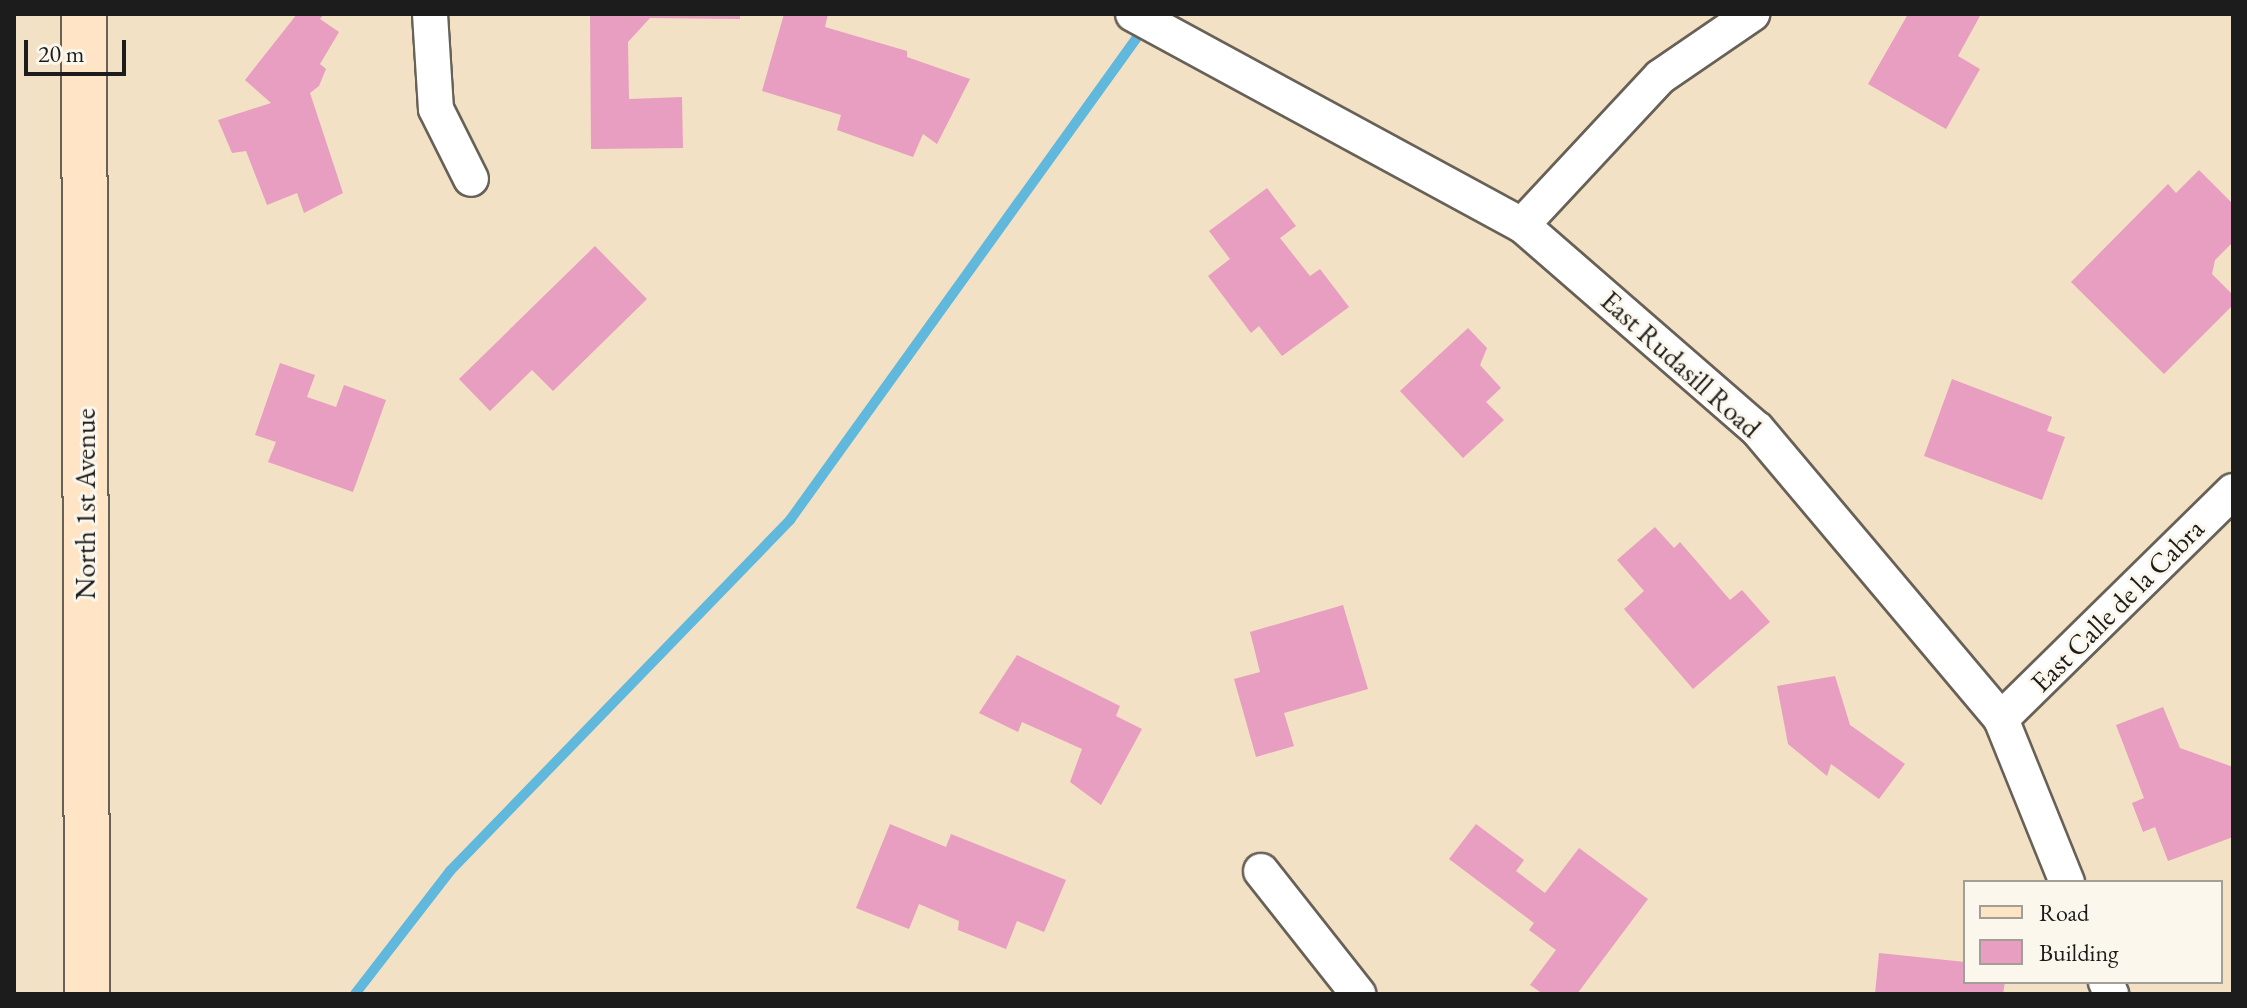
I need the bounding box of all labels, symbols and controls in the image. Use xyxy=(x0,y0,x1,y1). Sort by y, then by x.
scale bar xyxy=(28,24,130,74)
text: 20 m xyxy=(38,38,85,69)
street label: East Rudasill Road xyxy=(1594,283,1768,445)
street label: North 1st Avenue xyxy=(68,408,102,600)
street label: East Calle de la Cabra xyxy=(2023,511,2211,699)
legend xyxy=(1963,880,2223,984)
text: Road xyxy=(2039,897,2089,928)
text: Building xyxy=(2039,937,2119,968)

